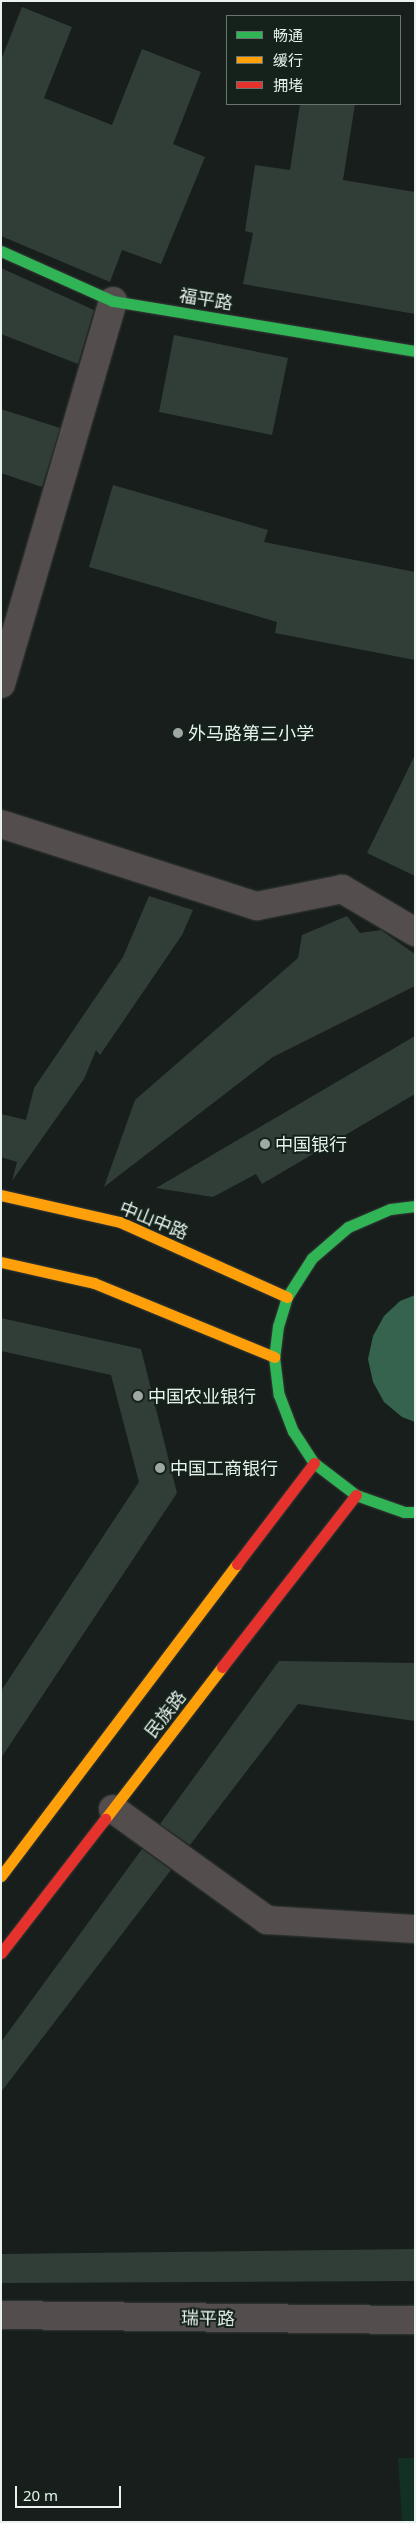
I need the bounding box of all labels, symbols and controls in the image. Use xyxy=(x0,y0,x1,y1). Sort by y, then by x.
legend xyxy=(226,15,401,105)
text: 畅通 xyxy=(273,25,303,45)
text: 缓行 xyxy=(273,50,303,70)
text: 拥堵 xyxy=(273,75,303,95)
street label: 福平路 xyxy=(178,284,234,314)
place label: 外马路第三小学 xyxy=(188,722,314,744)
marker: 外马路第三小学 xyxy=(172,727,184,739)
place label: 中国银行 xyxy=(275,1133,347,1155)
marker: 中国银行 xyxy=(259,1138,271,1150)
street label: 中山中路 xyxy=(117,1197,191,1243)
place label: 中国农业银行 xyxy=(148,1385,256,1407)
marker: 中国农业银行 xyxy=(132,1390,144,1402)
place label: 中国工商银行 xyxy=(170,1457,278,1479)
marker: 中国工商银行 xyxy=(154,1462,166,1474)
street label: 民族路 xyxy=(140,1686,190,1742)
street label: 瑞平路 xyxy=(181,2307,235,2329)
scale bar xyxy=(18,2476,124,2508)
text: 20 m xyxy=(23,2485,58,2505)

